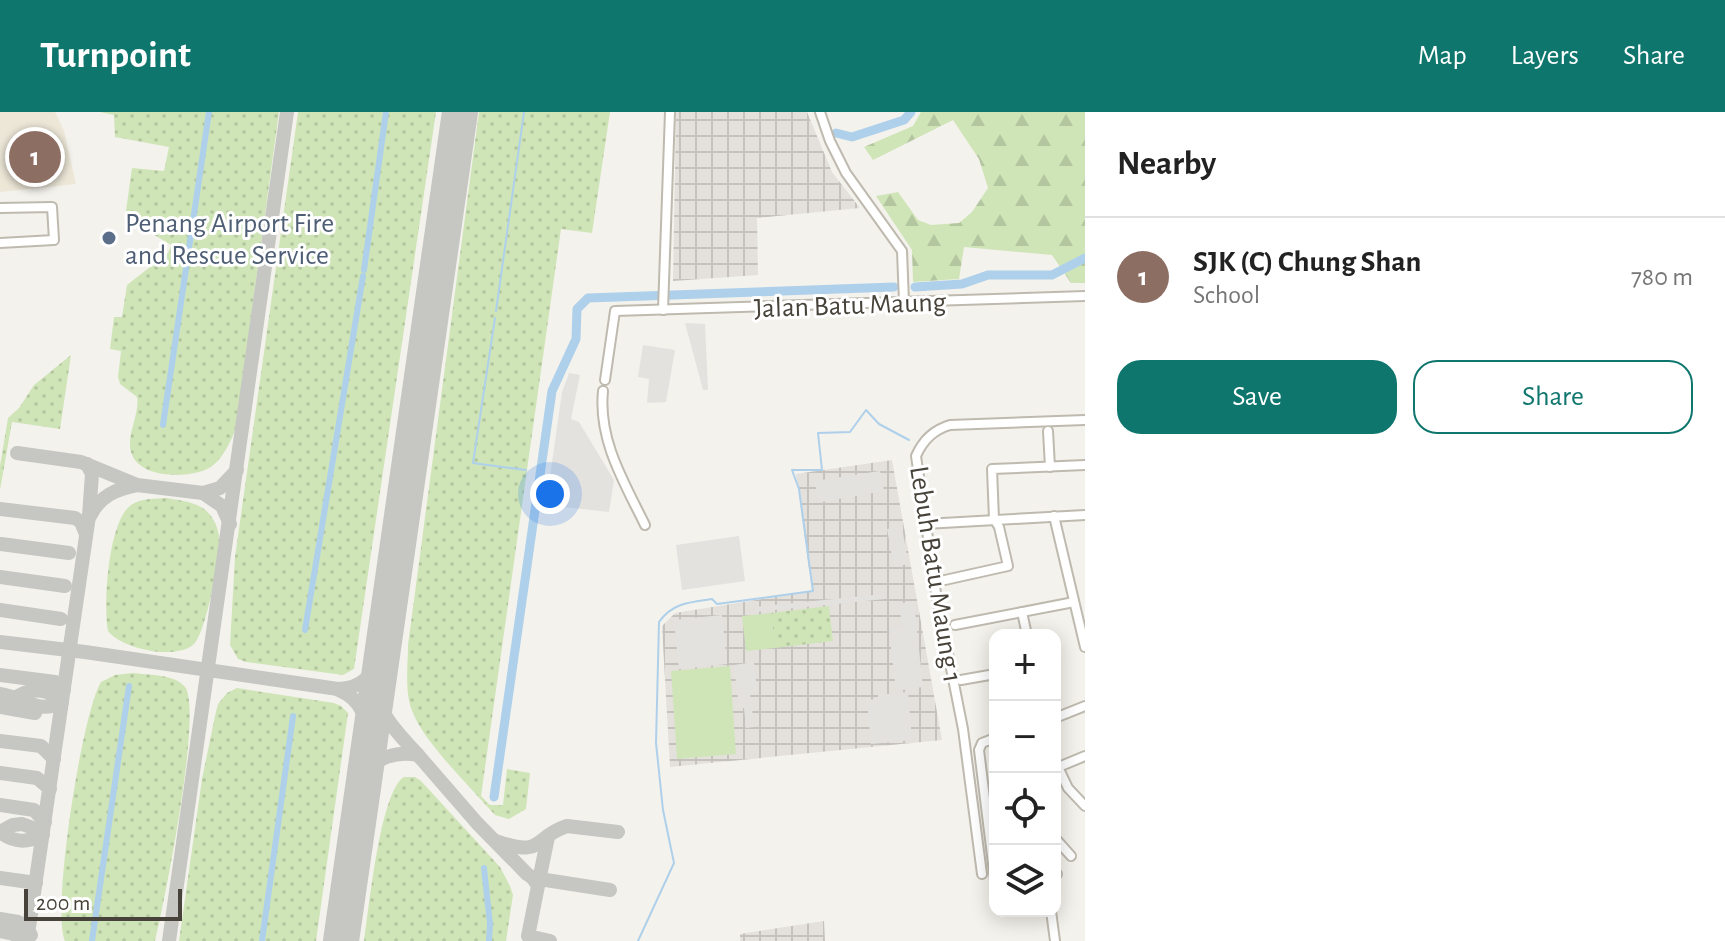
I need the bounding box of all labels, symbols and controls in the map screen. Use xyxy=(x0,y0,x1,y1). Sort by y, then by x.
text: Turnpoint xyxy=(40,37,191,75)
text: Map xyxy=(1418,42,1467,70)
text: Layers xyxy=(1511,42,1579,70)
text: Share xyxy=(1623,42,1685,70)
pin: 1 xyxy=(9,127,61,187)
text: Nearby xyxy=(1117,147,1216,181)
place label: Penang Airport Fire and Rescue Service xyxy=(125,210,334,270)
marker: Penang Airport Fire and Rescue Service xyxy=(100,229,118,247)
text: SJK (C) Chung Shan xyxy=(1193,247,1421,277)
text: 1 xyxy=(1138,264,1148,290)
text: 780 m xyxy=(1631,264,1693,290)
text: School xyxy=(1193,282,1260,308)
street label: Jalan Batu Maung xyxy=(753,289,947,323)
button: Save xyxy=(1117,360,1397,434)
button: Share xyxy=(1413,360,1693,434)
street label: Lebuh Batu Maung 1 xyxy=(904,464,966,685)
your location xyxy=(530,474,570,514)
map controls xyxy=(989,629,1061,917)
button: + xyxy=(989,629,1061,701)
button: − xyxy=(989,701,1061,773)
button: locate xyxy=(989,773,1061,845)
button: layers xyxy=(989,845,1061,917)
scale bar xyxy=(24,885,182,921)
text: 200 m xyxy=(36,892,90,914)

